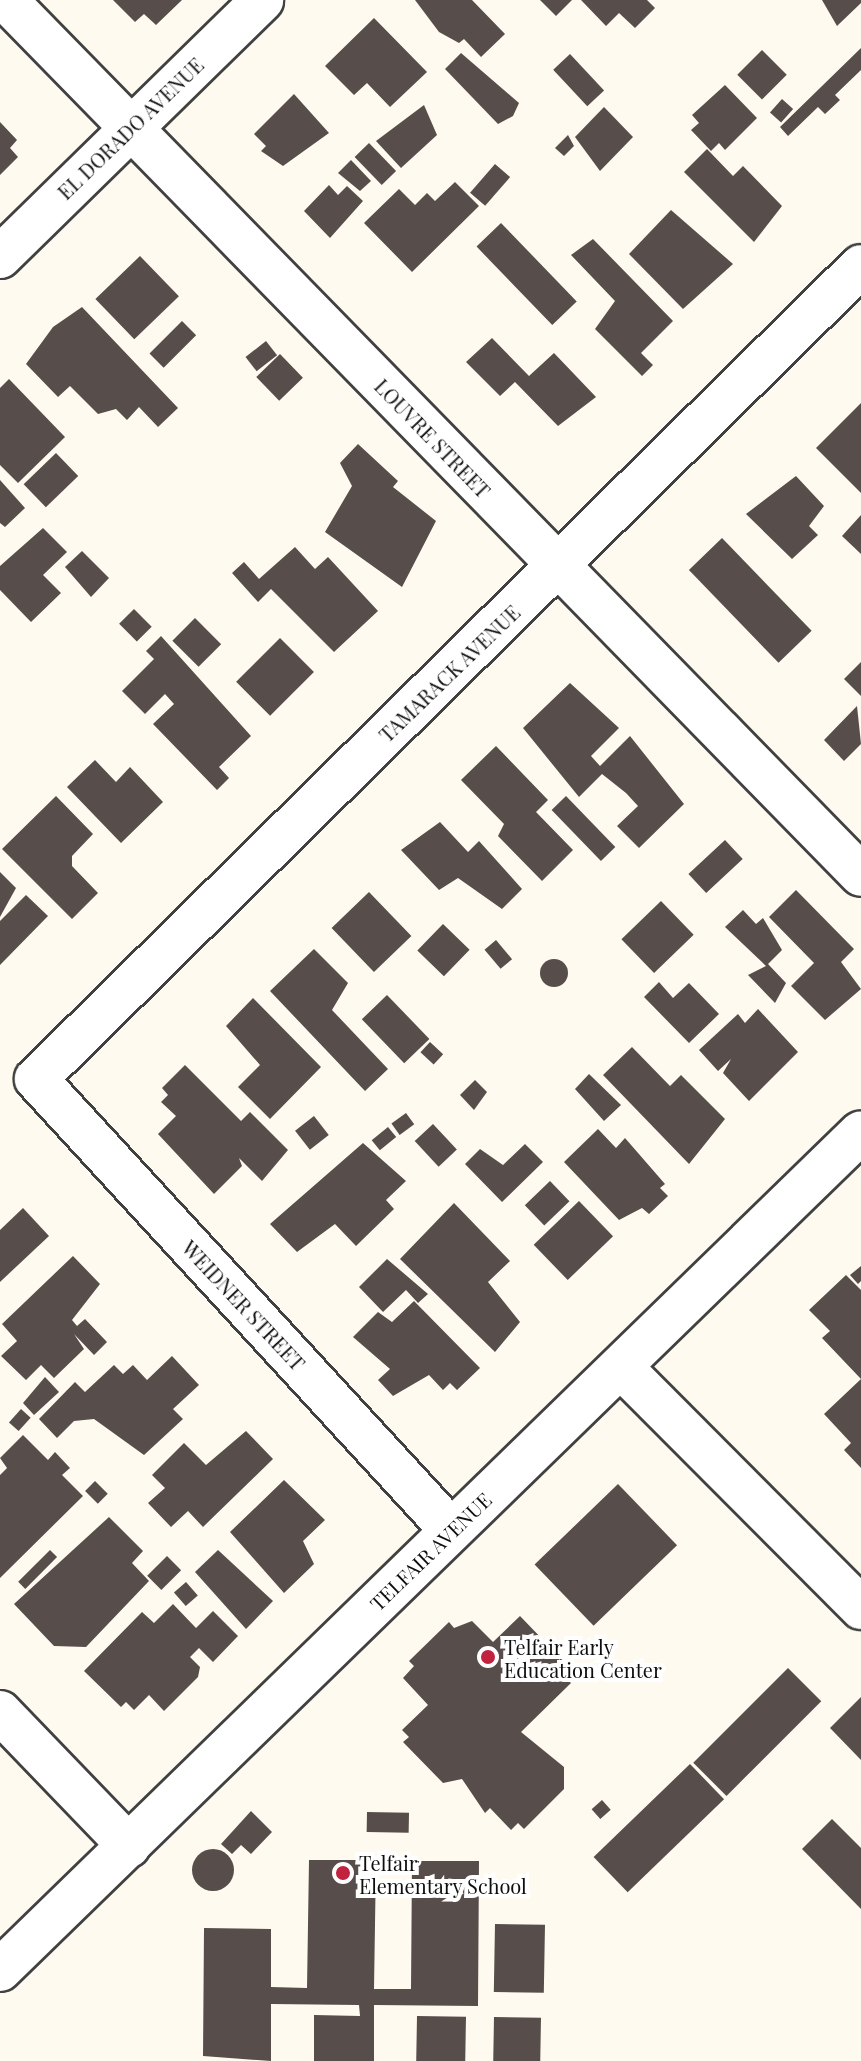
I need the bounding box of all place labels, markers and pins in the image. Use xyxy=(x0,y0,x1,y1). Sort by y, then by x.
place label: Telfair Early Education Center xyxy=(504,1634,662,1681)
marker: Telfair Early Education Center xyxy=(479,1648,497,1666)
place label: Telfair Elementary School xyxy=(359,1850,527,1897)
marker: Telfair Elementary School xyxy=(334,1864,352,1882)

